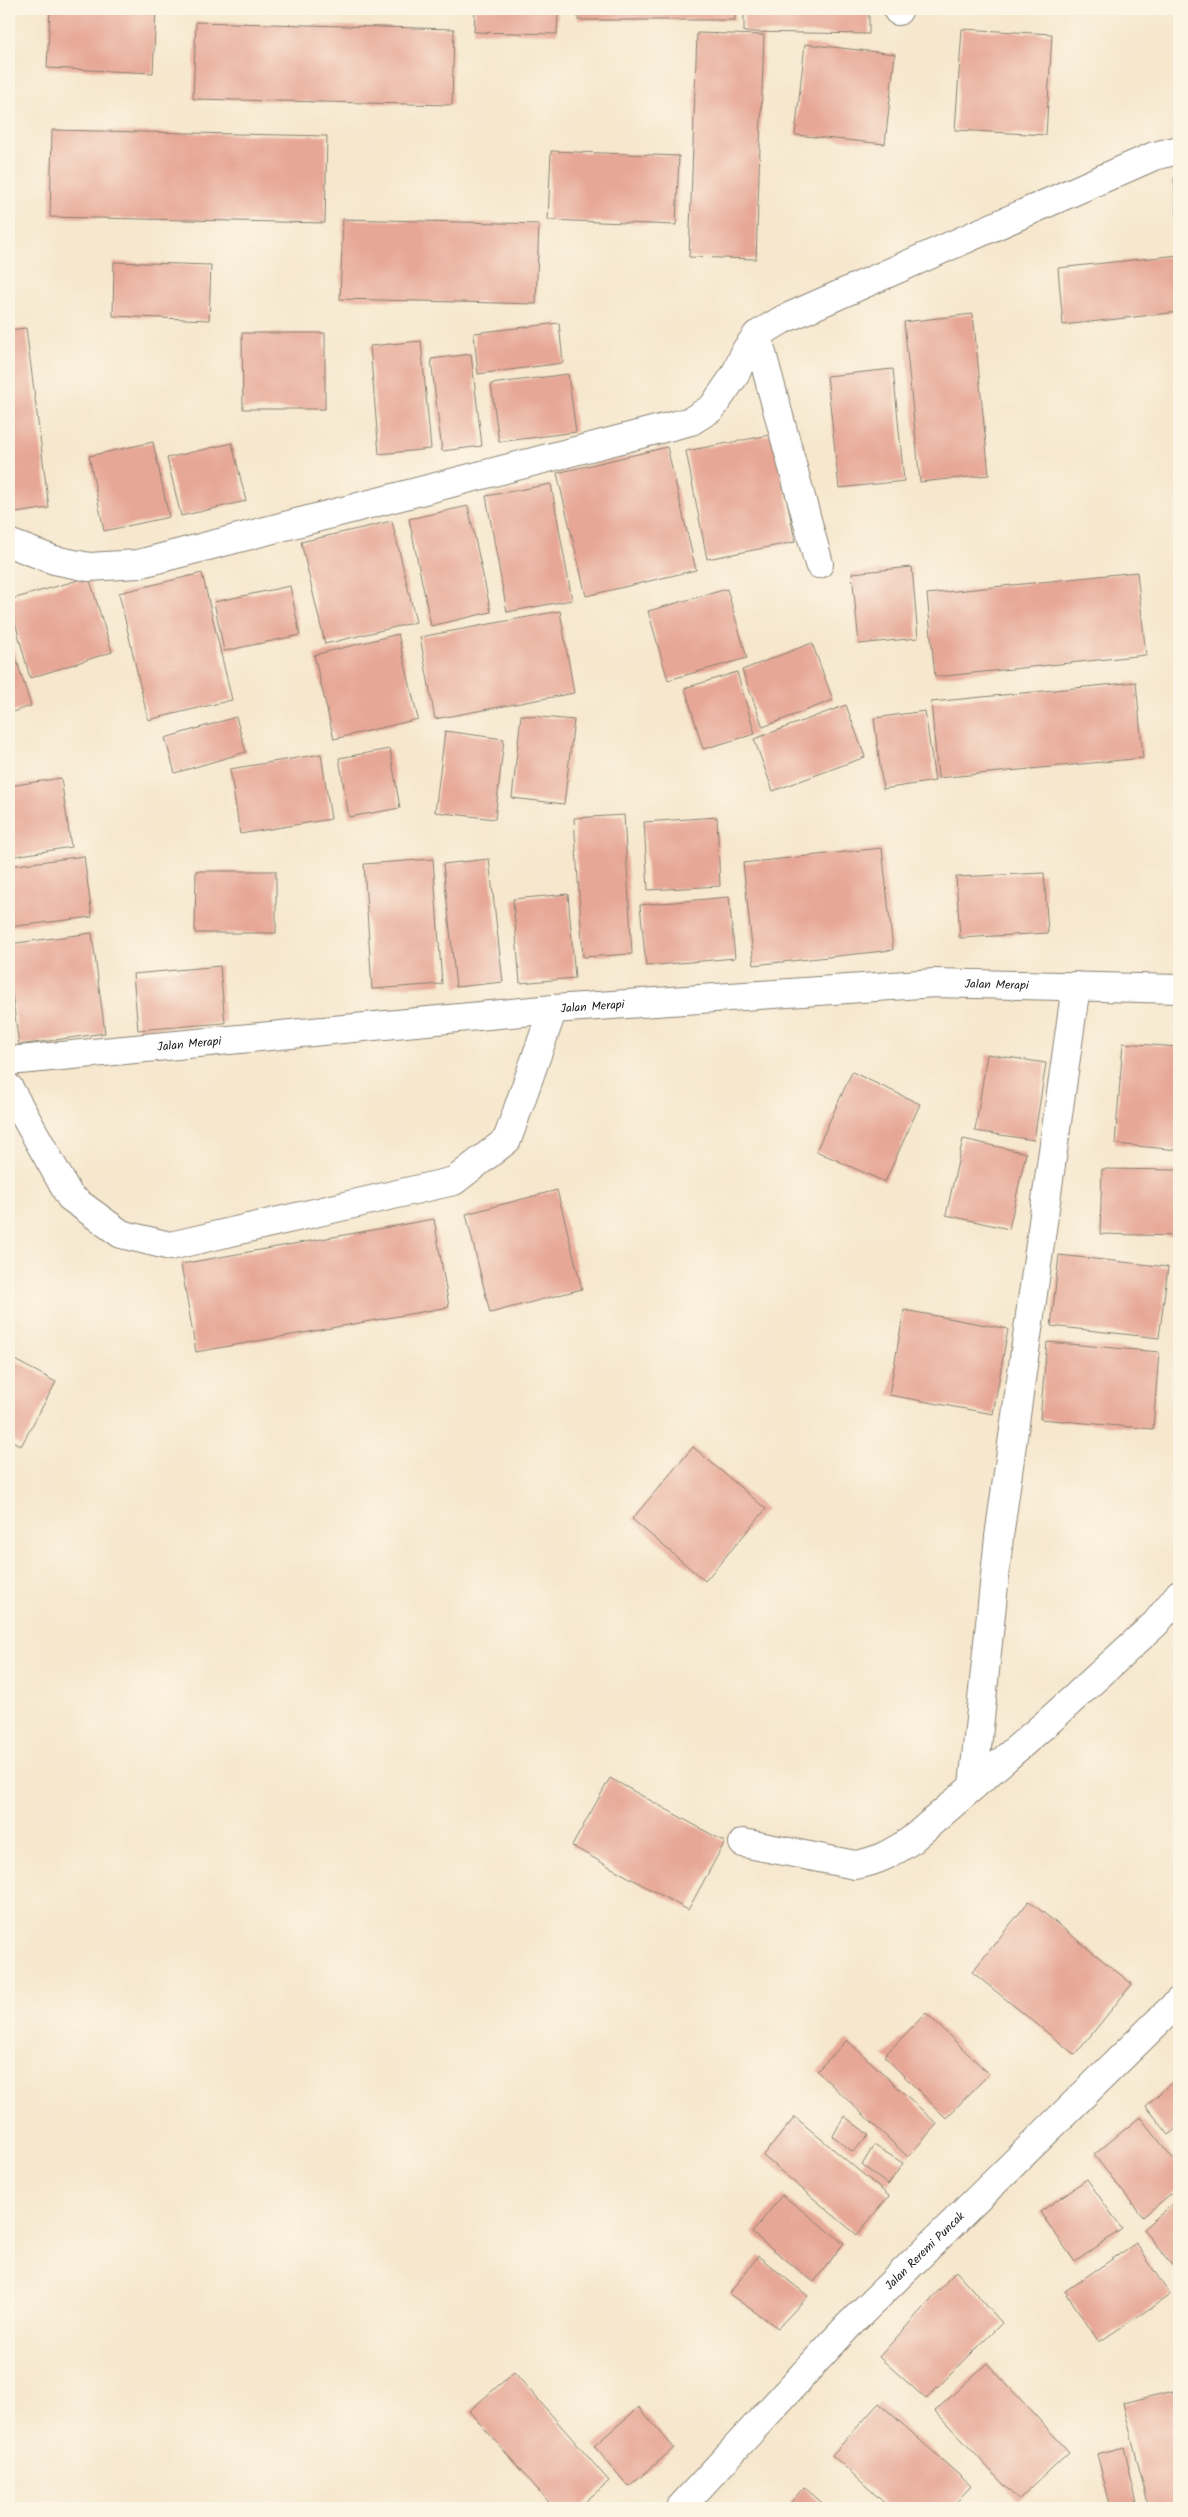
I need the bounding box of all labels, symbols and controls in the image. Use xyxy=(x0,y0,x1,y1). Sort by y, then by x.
street label: Jalan Merapi xyxy=(964,974,1030,995)
street label: Jalan Merapi xyxy=(560,995,626,1018)
street label: Jalan Merapi xyxy=(156,1031,223,1056)
street label: Jalan Reremi Puncak xyxy=(880,2207,969,2295)

